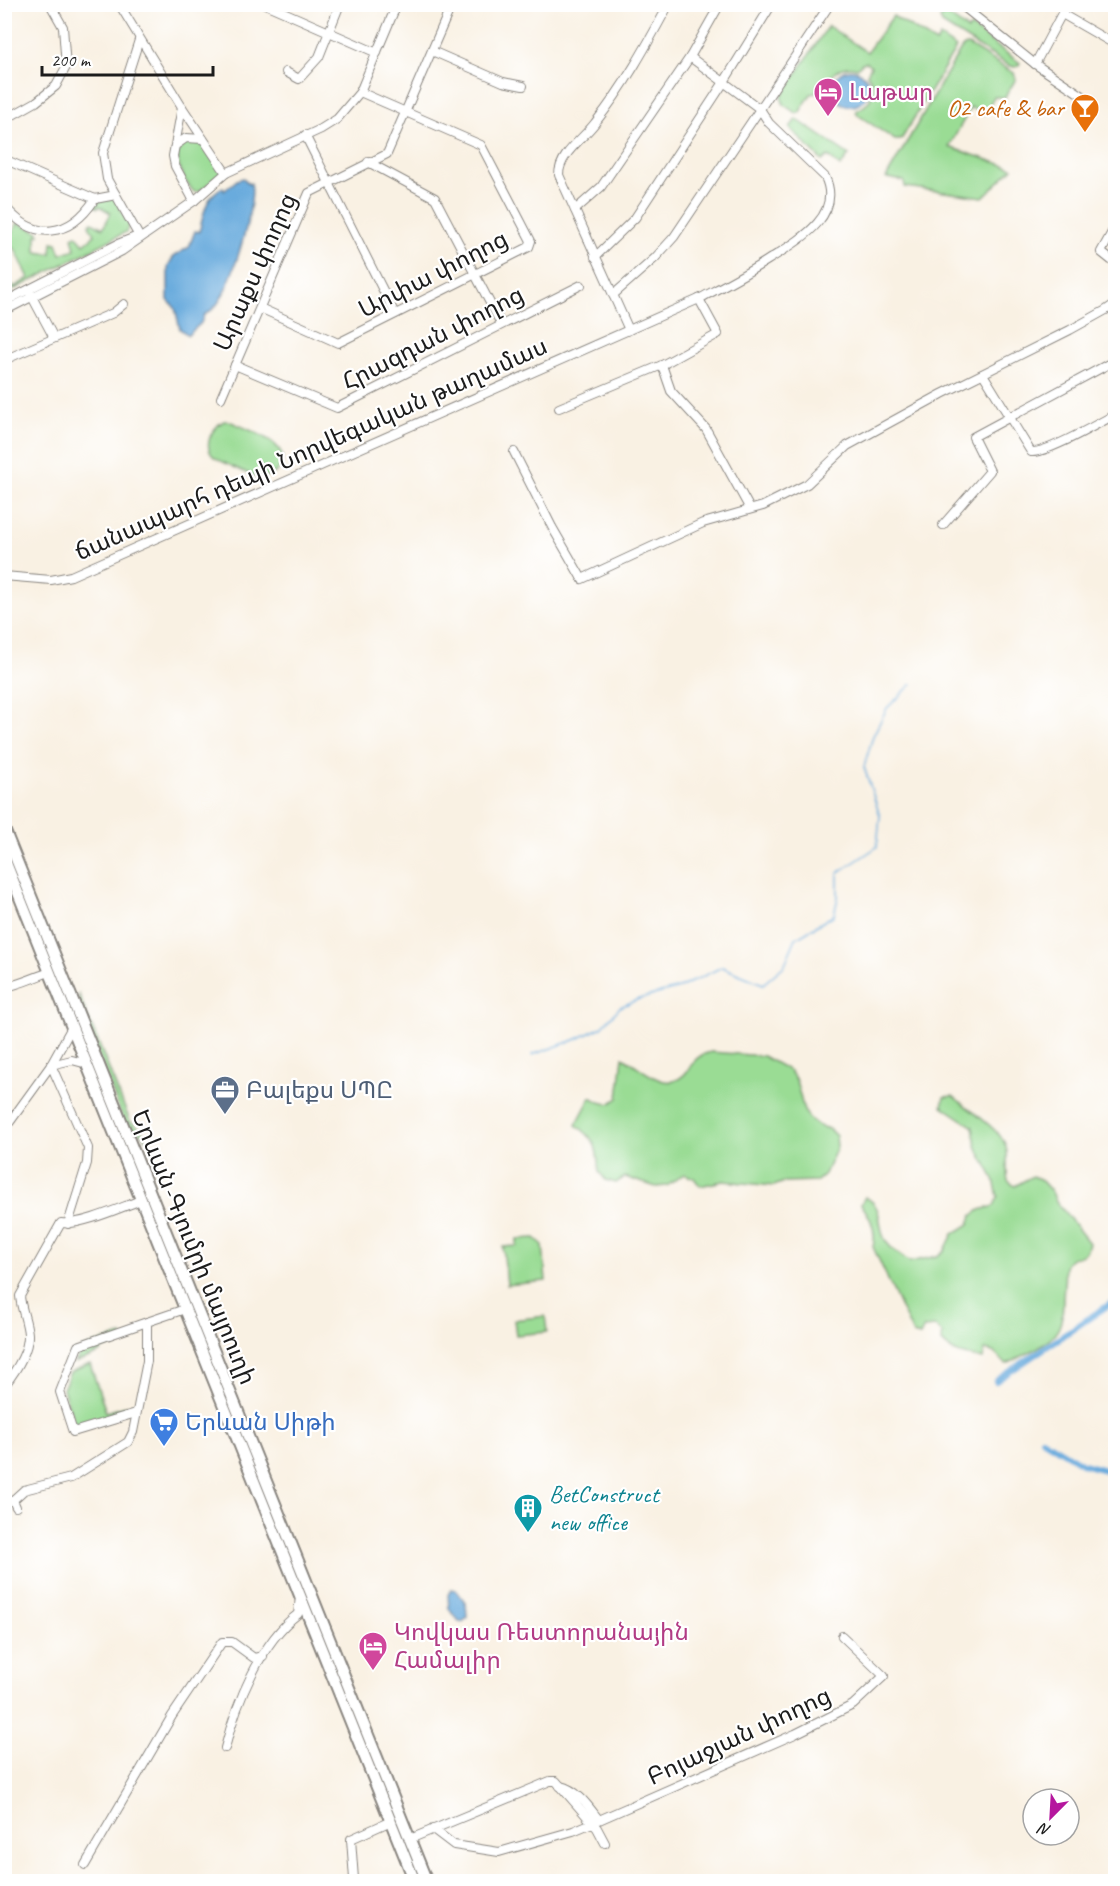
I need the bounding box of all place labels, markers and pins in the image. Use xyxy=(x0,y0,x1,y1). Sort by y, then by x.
hotel icon: Լաթար xyxy=(812,76,844,118)
place label: Լաթար xyxy=(849,77,933,107)
bar icon: O2 cafe & bar xyxy=(1069,92,1101,134)
place label: O2 cafe & bar xyxy=(947,93,1066,123)
office icon: Բալեքս ՍՊԸ xyxy=(209,1074,241,1116)
place label: Բալեքս ՍՊԸ xyxy=(246,1075,393,1105)
supermarket icon: Երևան Սիթի xyxy=(148,1406,180,1448)
place label: Երևան Սիթի xyxy=(185,1407,336,1437)
place label: BetConstruct new office xyxy=(549,1479,661,1537)
building icon: BetConstruct new office xyxy=(512,1492,544,1534)
place label: Կովկաս Ռեստորանային Համալիր xyxy=(394,1617,689,1675)
hotel icon: Կովկաս Ռեստորանային Համալիր xyxy=(357,1630,389,1672)

